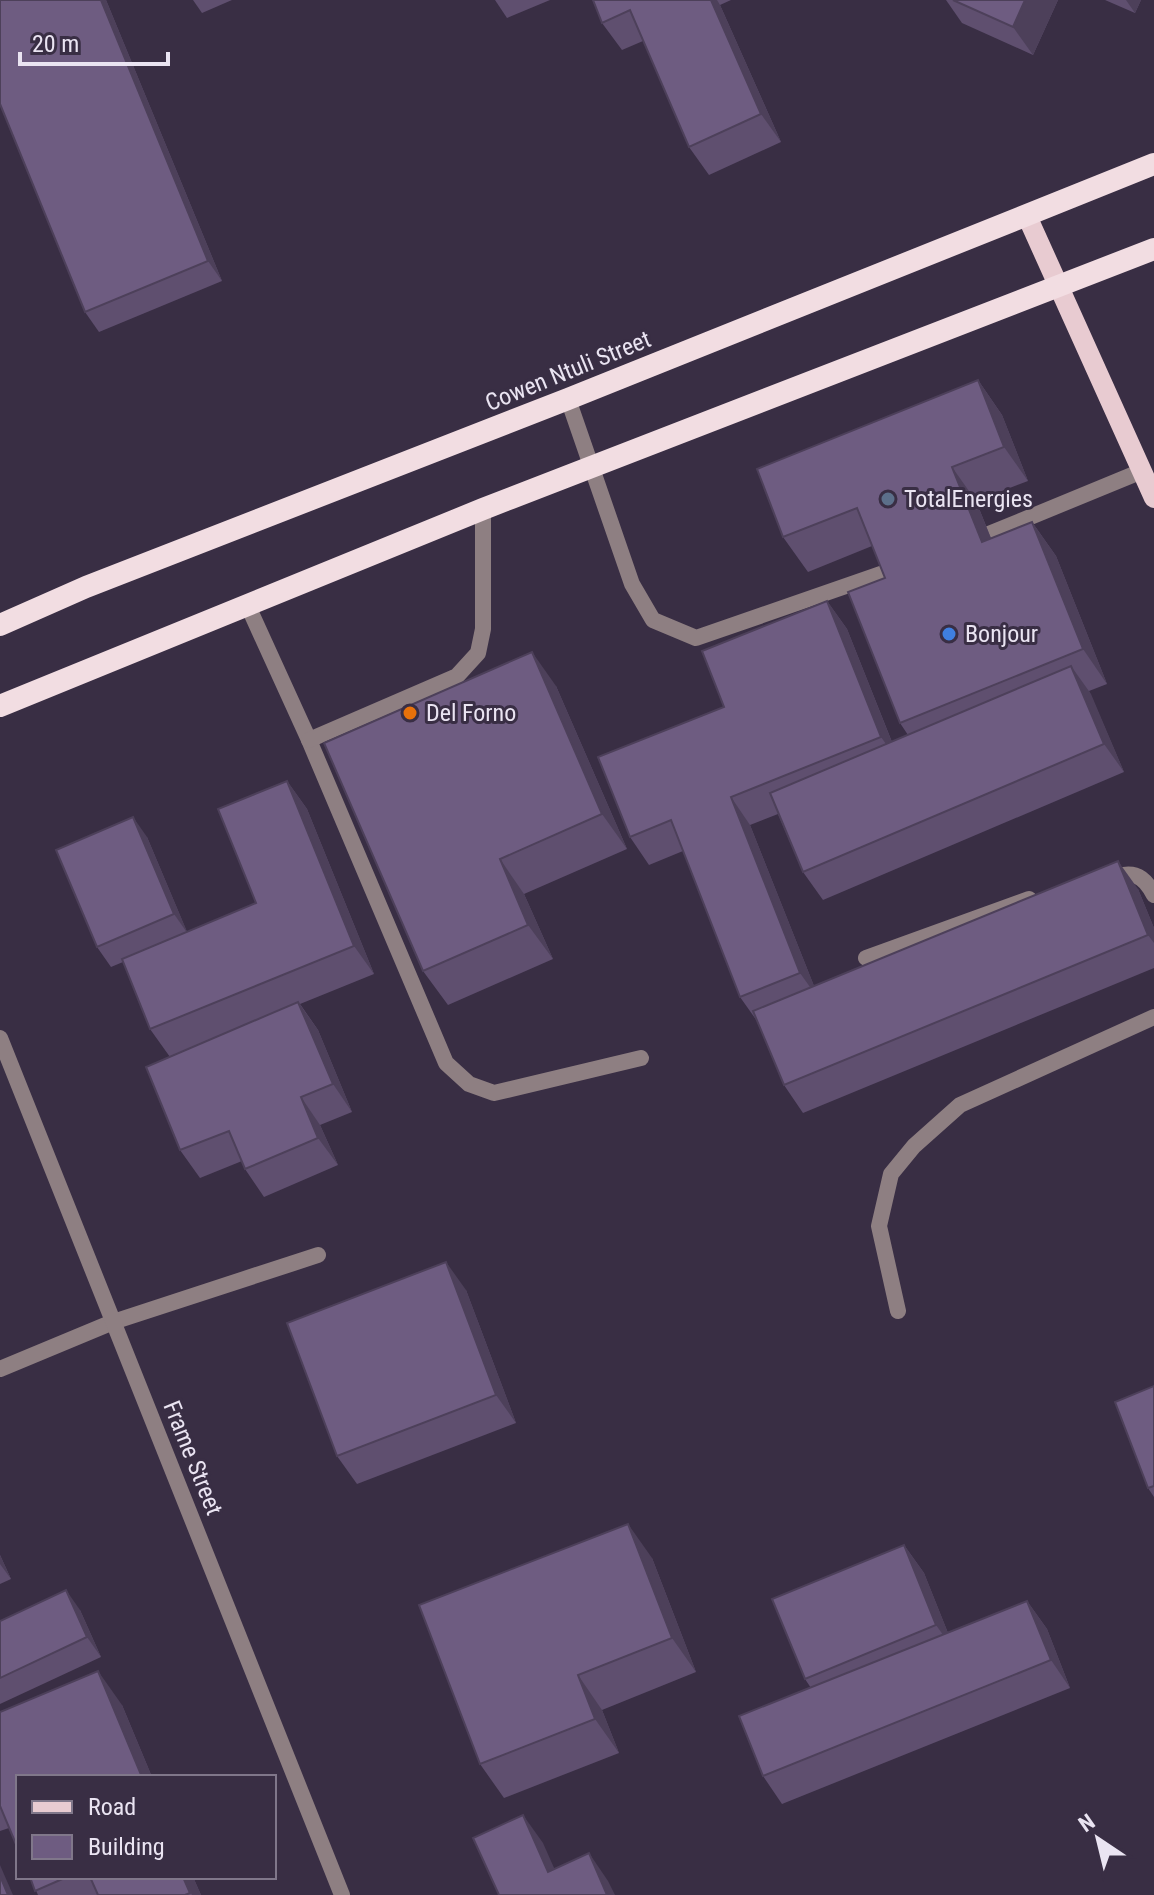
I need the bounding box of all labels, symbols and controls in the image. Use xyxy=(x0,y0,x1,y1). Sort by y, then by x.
scale bar xyxy=(20,16,168,66)
text: 20 m xyxy=(32,30,79,58)
street label: Cowen Ntuli Street xyxy=(481,325,655,417)
place label: TotalEnergies xyxy=(904,485,1033,513)
marker: TotalEnergies xyxy=(879,490,897,508)
place label: Bonjour xyxy=(965,620,1038,648)
marker: Bonjour xyxy=(940,625,958,643)
place label: Del Forno xyxy=(426,699,516,727)
marker: Del Forno xyxy=(401,704,419,722)
street label: Frame Street xyxy=(157,1397,229,1519)
legend xyxy=(16,1775,276,1879)
text: Road xyxy=(88,1793,136,1821)
north arrow xyxy=(1058,1799,1138,1879)
text: N xyxy=(1074,1809,1100,1837)
text: Building xyxy=(88,1833,165,1861)

